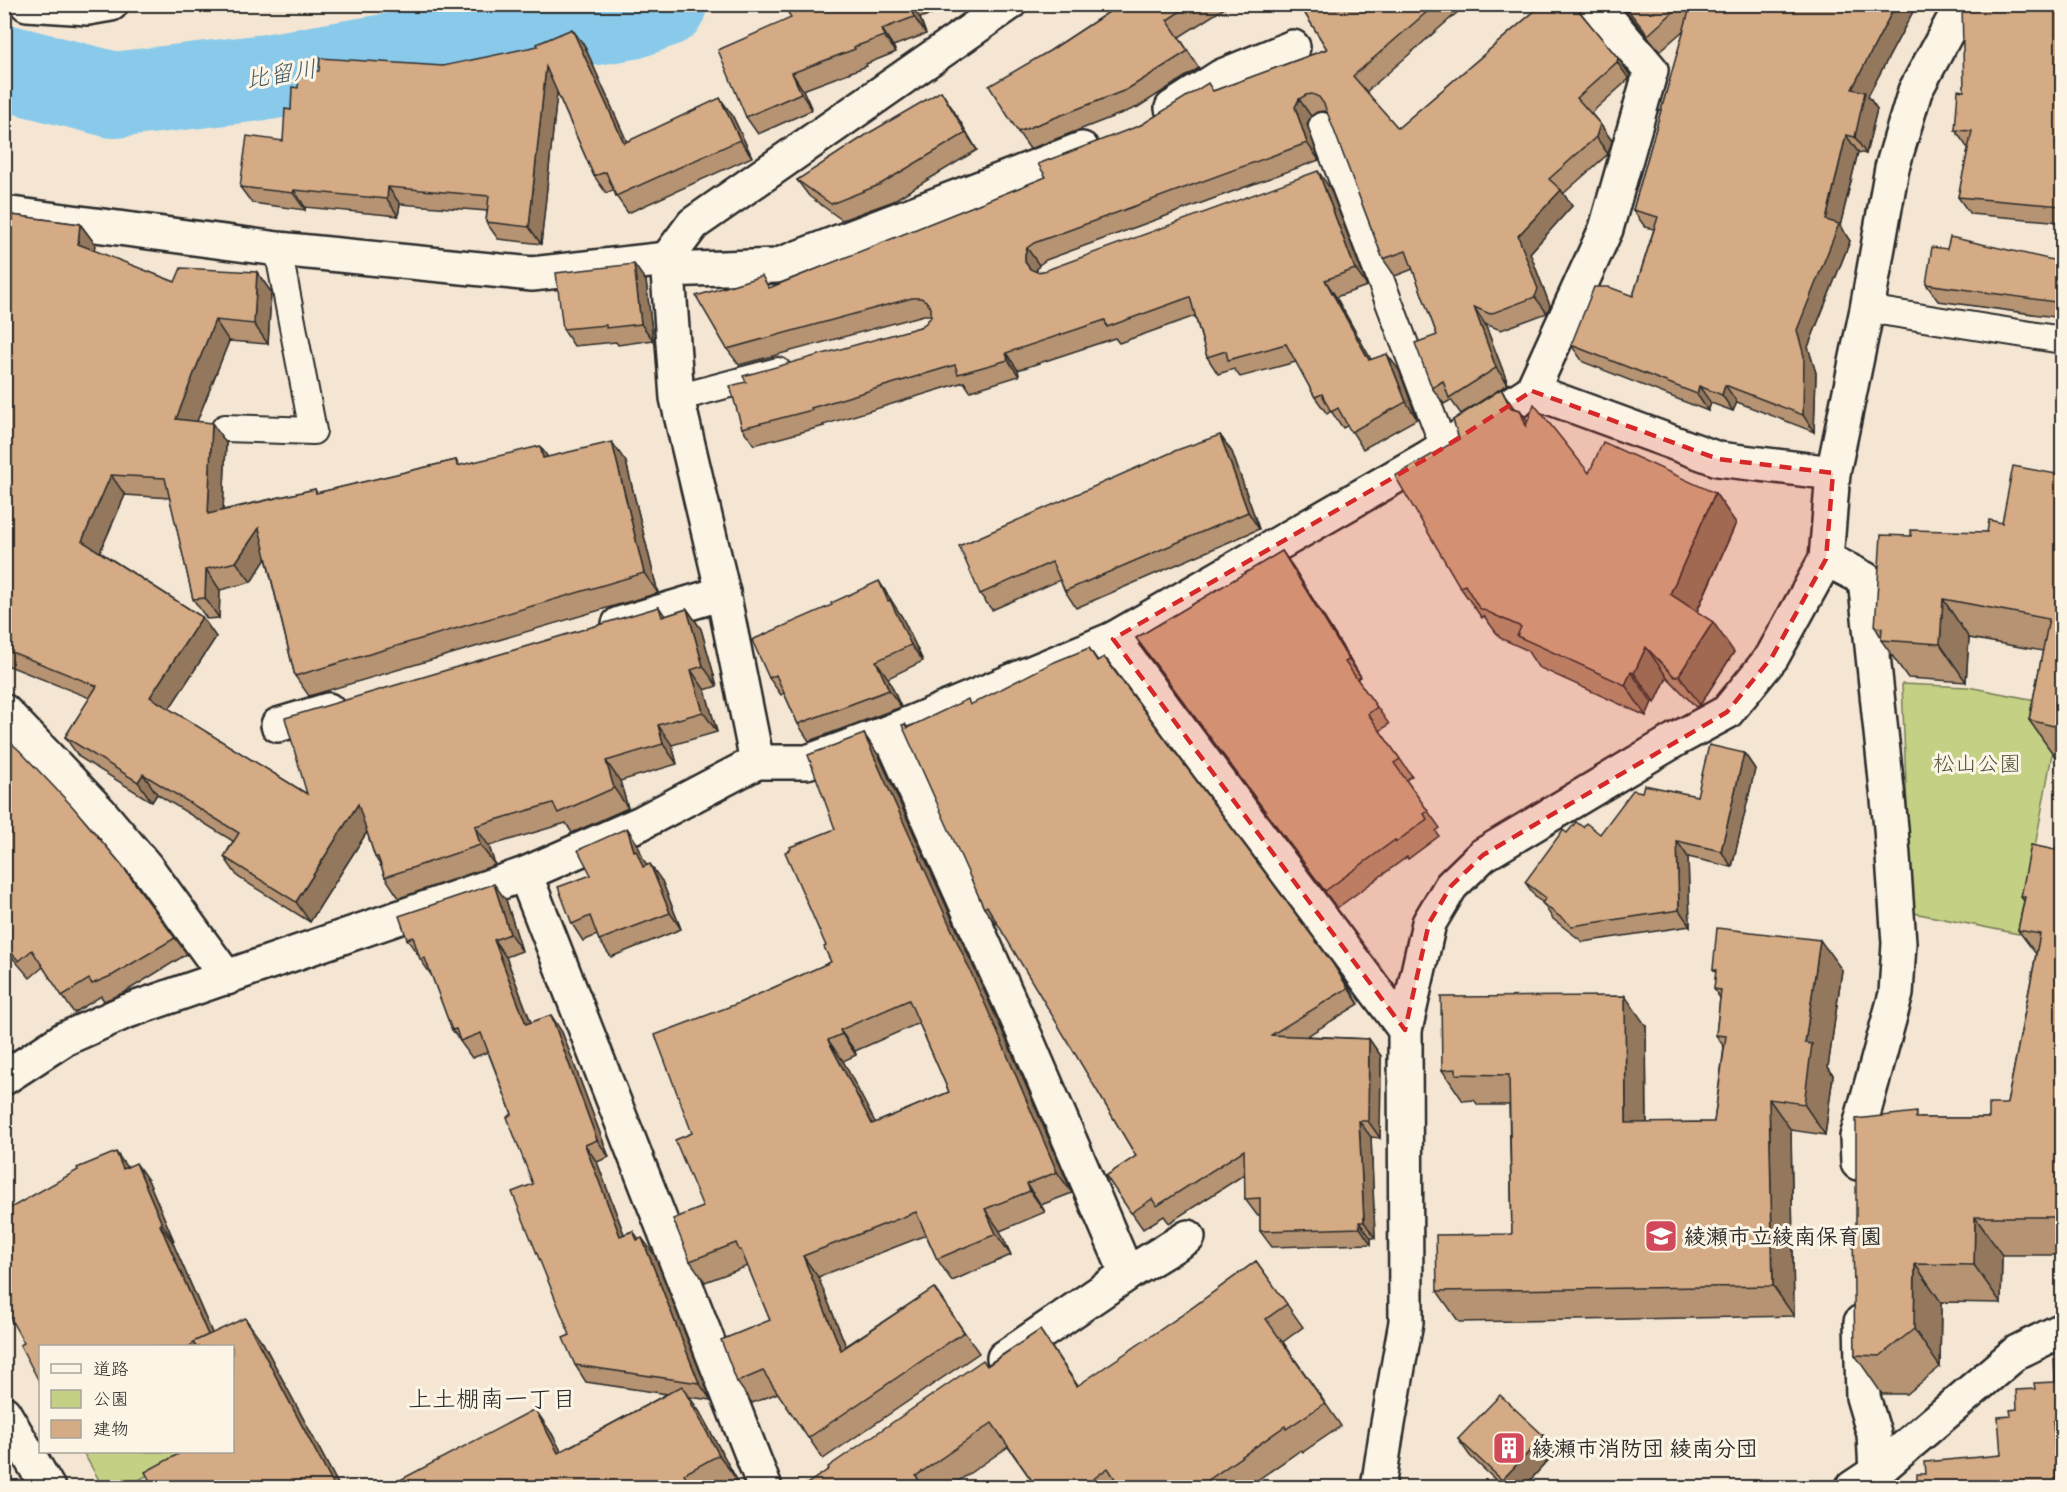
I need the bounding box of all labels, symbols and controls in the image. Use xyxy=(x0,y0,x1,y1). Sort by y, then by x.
water label: 比留川 xyxy=(242,48,320,100)
park label: 松山公園 xyxy=(1933,744,2021,783)
place label: 綾瀬市立綾南保育園 xyxy=(1684,1217,1882,1256)
school or university icon: 綾瀬市立綾南保育園 xyxy=(1643,1218,1679,1254)
legend xyxy=(39,1345,234,1453)
text: 道路 xyxy=(93,1353,129,1385)
district label: 上土棚南一丁目 xyxy=(408,1378,576,1420)
text: 公園 xyxy=(93,1383,129,1415)
text: 建物 xyxy=(93,1413,129,1445)
place label: 綾瀬市消防団 綾南分団 xyxy=(1532,1429,1758,1468)
building icon: 綾瀬市消防団 綾南分団 xyxy=(1491,1430,1527,1466)

